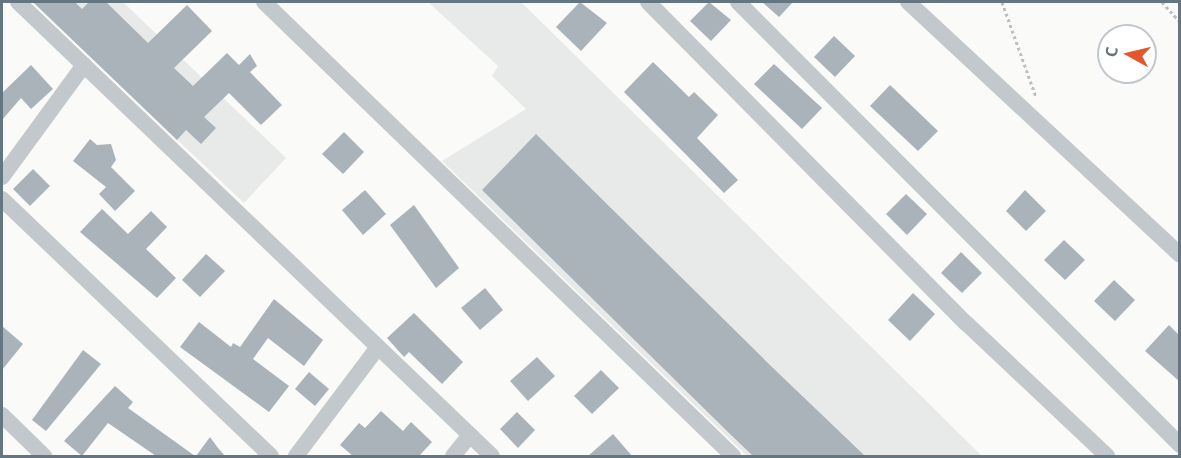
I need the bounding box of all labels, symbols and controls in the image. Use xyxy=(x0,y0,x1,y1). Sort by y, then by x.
north arrow xyxy=(1097,24,1157,84)
text: С xyxy=(1100,45,1123,58)

